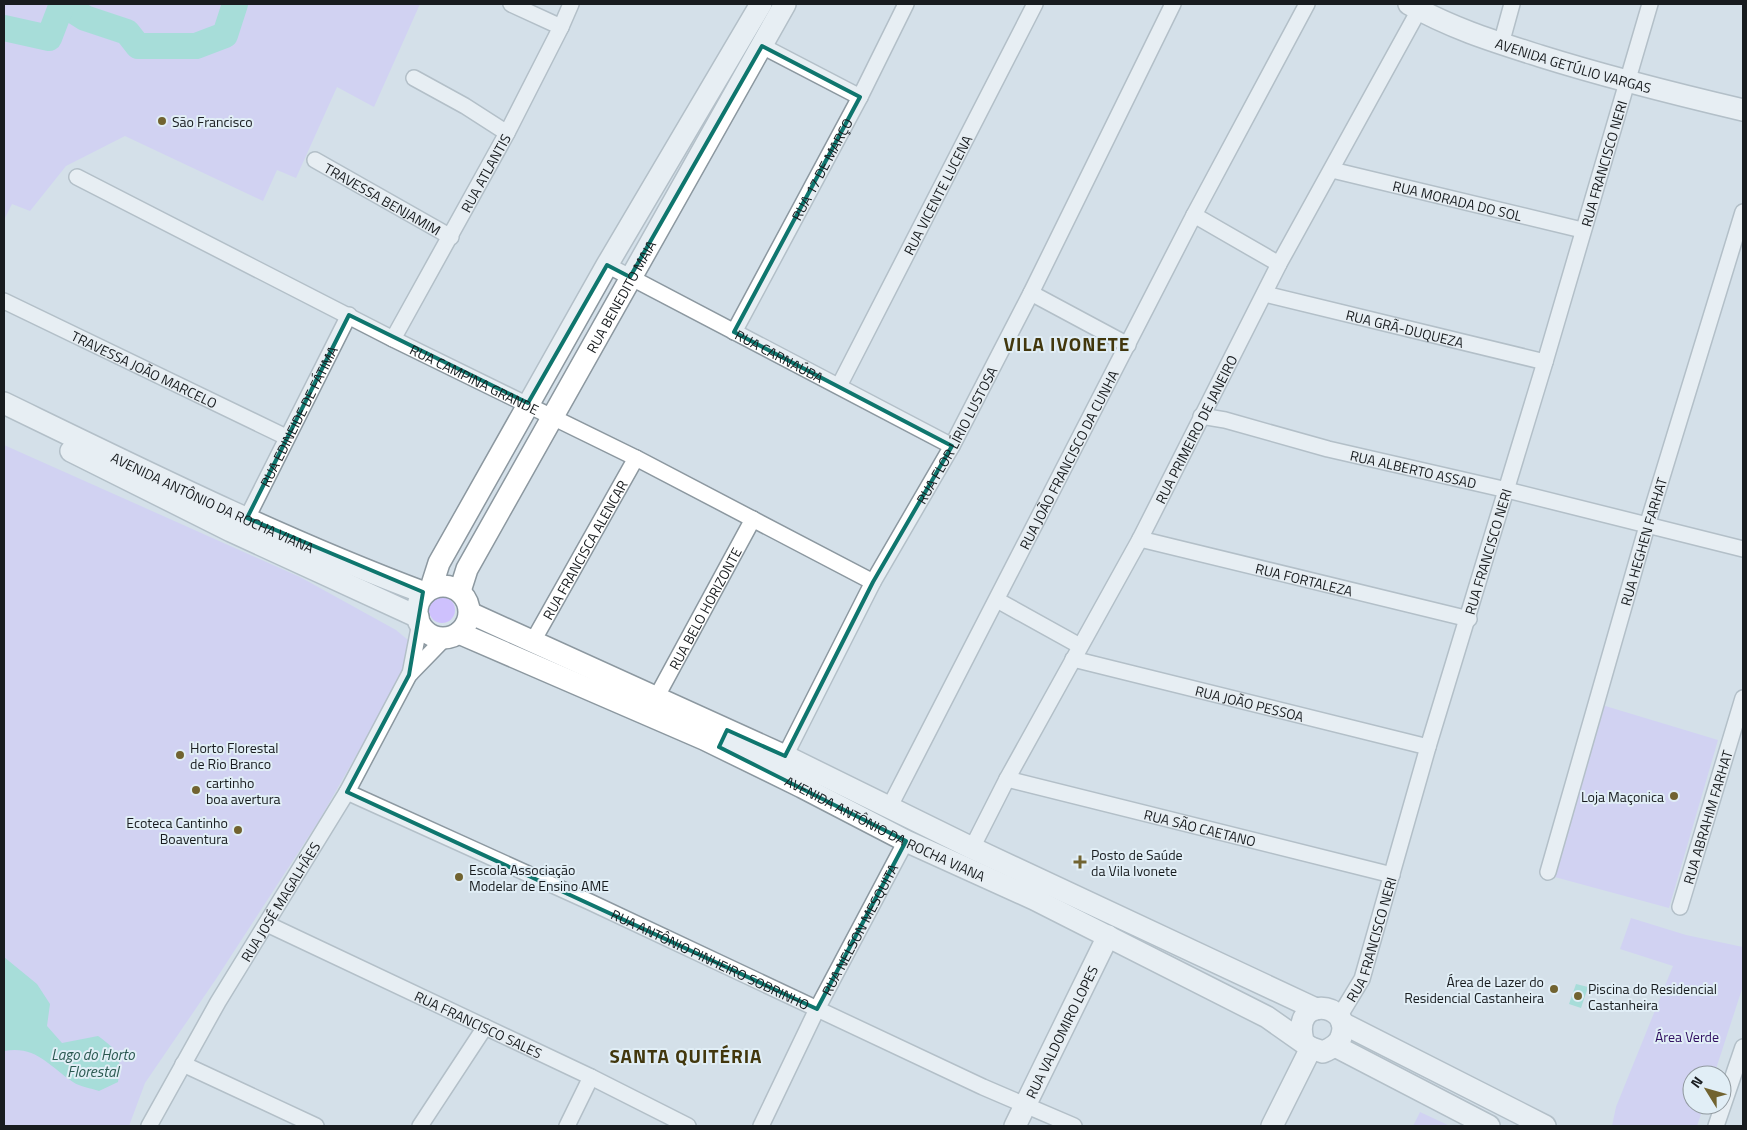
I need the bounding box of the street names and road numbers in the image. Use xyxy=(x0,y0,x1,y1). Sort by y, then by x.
street label: AVENIDA GETÚLIO VARGAS xyxy=(1493,32,1654,98)
street label: RUA FRANCISCO NERI xyxy=(1575,98,1632,229)
street label: RUA 17 DE MARÇO xyxy=(785,114,857,224)
street label: RUA ATLANTIS xyxy=(455,130,515,216)
street label: RUA VICENTE LUCENA xyxy=(898,130,977,258)
street label: TRAVESSA BENJAMIM xyxy=(321,157,445,240)
street label: RUA MORADA DO SOL xyxy=(1391,174,1524,226)
street label: RUA BENEDITO MAIA xyxy=(580,236,661,357)
street label: RUA GRÃ-DUQUEZA xyxy=(1344,304,1467,353)
street label: RUA CARNAÚBA xyxy=(732,324,828,388)
street label: TRAVESSA JOÃO MARCELO xyxy=(68,325,221,413)
street label: RUA CAMPINA GRANDE xyxy=(407,338,543,420)
street label: RUA EDINEIDE DE FÁTIMA xyxy=(254,342,343,490)
street label: RUA PRIMEIRO DE JANEIRO xyxy=(1149,351,1242,507)
street label: RUA FLOR LÍRIO LUSTOSA xyxy=(910,362,1002,508)
street label: RUA JOÃO FRANCISCO DA CUNHA xyxy=(1013,366,1123,553)
street label: RUA ALBERTO ASSAD xyxy=(1348,444,1479,493)
street label: AVENIDA ANTÔNIO DA ROCHA VIANA xyxy=(108,446,318,558)
street label: RUA HEGHEN FARHAT xyxy=(1614,474,1672,608)
street label: RUA FRANCISCA ALENCAR xyxy=(537,476,632,623)
street label: RUA FRANCISCO NERI xyxy=(1458,486,1516,617)
street label: RUA BELO HORIZONTE xyxy=(663,543,746,673)
street label: RUA FORTALEZA xyxy=(1253,557,1356,601)
street label: RUA JOÃO PESSOA xyxy=(1193,679,1307,727)
street label: RUA ABRAHIM FARHAT xyxy=(1677,747,1737,887)
street label: AVENIDA ANTÔNIO DA ROCHA VIANA xyxy=(782,770,989,886)
street label: RUA SÃO CAETANO xyxy=(1142,803,1258,851)
street label: RUA JOSÉ MAGALHÃES xyxy=(235,837,325,965)
street label: RUA NELSON MESQUITA xyxy=(816,859,903,999)
street label: RUA FRANCISCO NERI xyxy=(1340,874,1401,1006)
street label: RUA ANTÔNIO PINHEIRO SOBRINHO xyxy=(608,903,813,1014)
street label: RUA VALDOMIRO LOPES xyxy=(1020,962,1103,1102)
street label: RUA FRANCISCO SALES xyxy=(411,985,546,1063)

